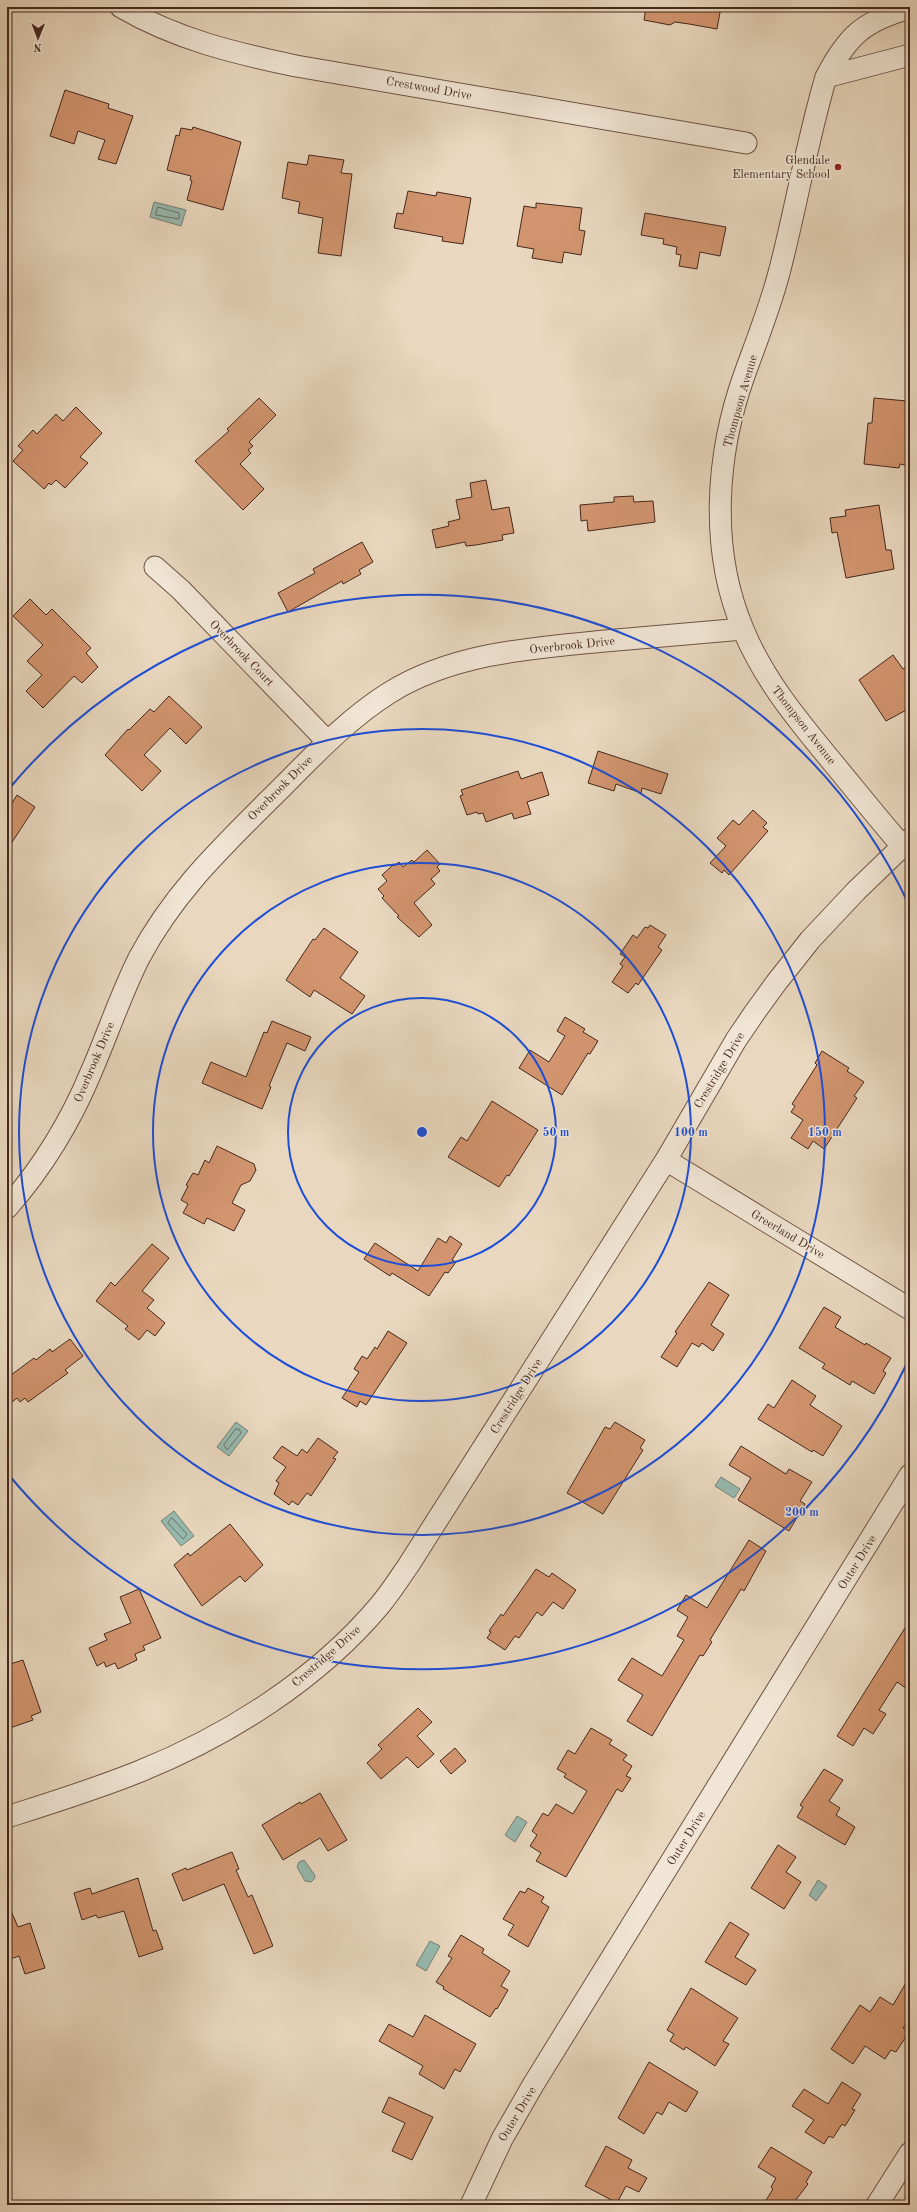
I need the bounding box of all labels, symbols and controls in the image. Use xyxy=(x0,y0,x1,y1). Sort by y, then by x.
north arrow xyxy=(18,18,58,58)
text: N xyxy=(33,41,42,52)
street label: Crestwood Drive xyxy=(385,76,473,103)
place label: Glendale Elementary School xyxy=(732,155,830,181)
marker: Glendale Elementary School xyxy=(833,162,843,172)
street label: Thompson Avenue xyxy=(722,353,760,449)
street label: Overbrook Court xyxy=(207,618,276,689)
street label: Overbrook Drive xyxy=(529,635,616,656)
street label: Thompson Avenue xyxy=(769,684,838,767)
street label: Overbrook Drive xyxy=(246,754,316,823)
street label: Overbrook Drive xyxy=(73,1020,117,1104)
street label: Crestridge Drive xyxy=(692,1030,748,1111)
centre of rings xyxy=(415,1125,429,1139)
text: 50 m xyxy=(543,1126,570,1139)
text: 150 m xyxy=(808,1126,842,1139)
text: 100 m xyxy=(674,1127,708,1139)
street label: Greerland Drive xyxy=(749,1208,827,1262)
street label: Crestridge Drive xyxy=(489,1356,545,1436)
text: 200 m xyxy=(785,1507,819,1519)
street label: Outer Drive xyxy=(836,1533,880,1592)
street label: Crestridge Drive xyxy=(290,1624,364,1690)
street label: Outer Drive xyxy=(665,1809,709,1868)
street label: Outer Drive xyxy=(497,2085,539,2144)

